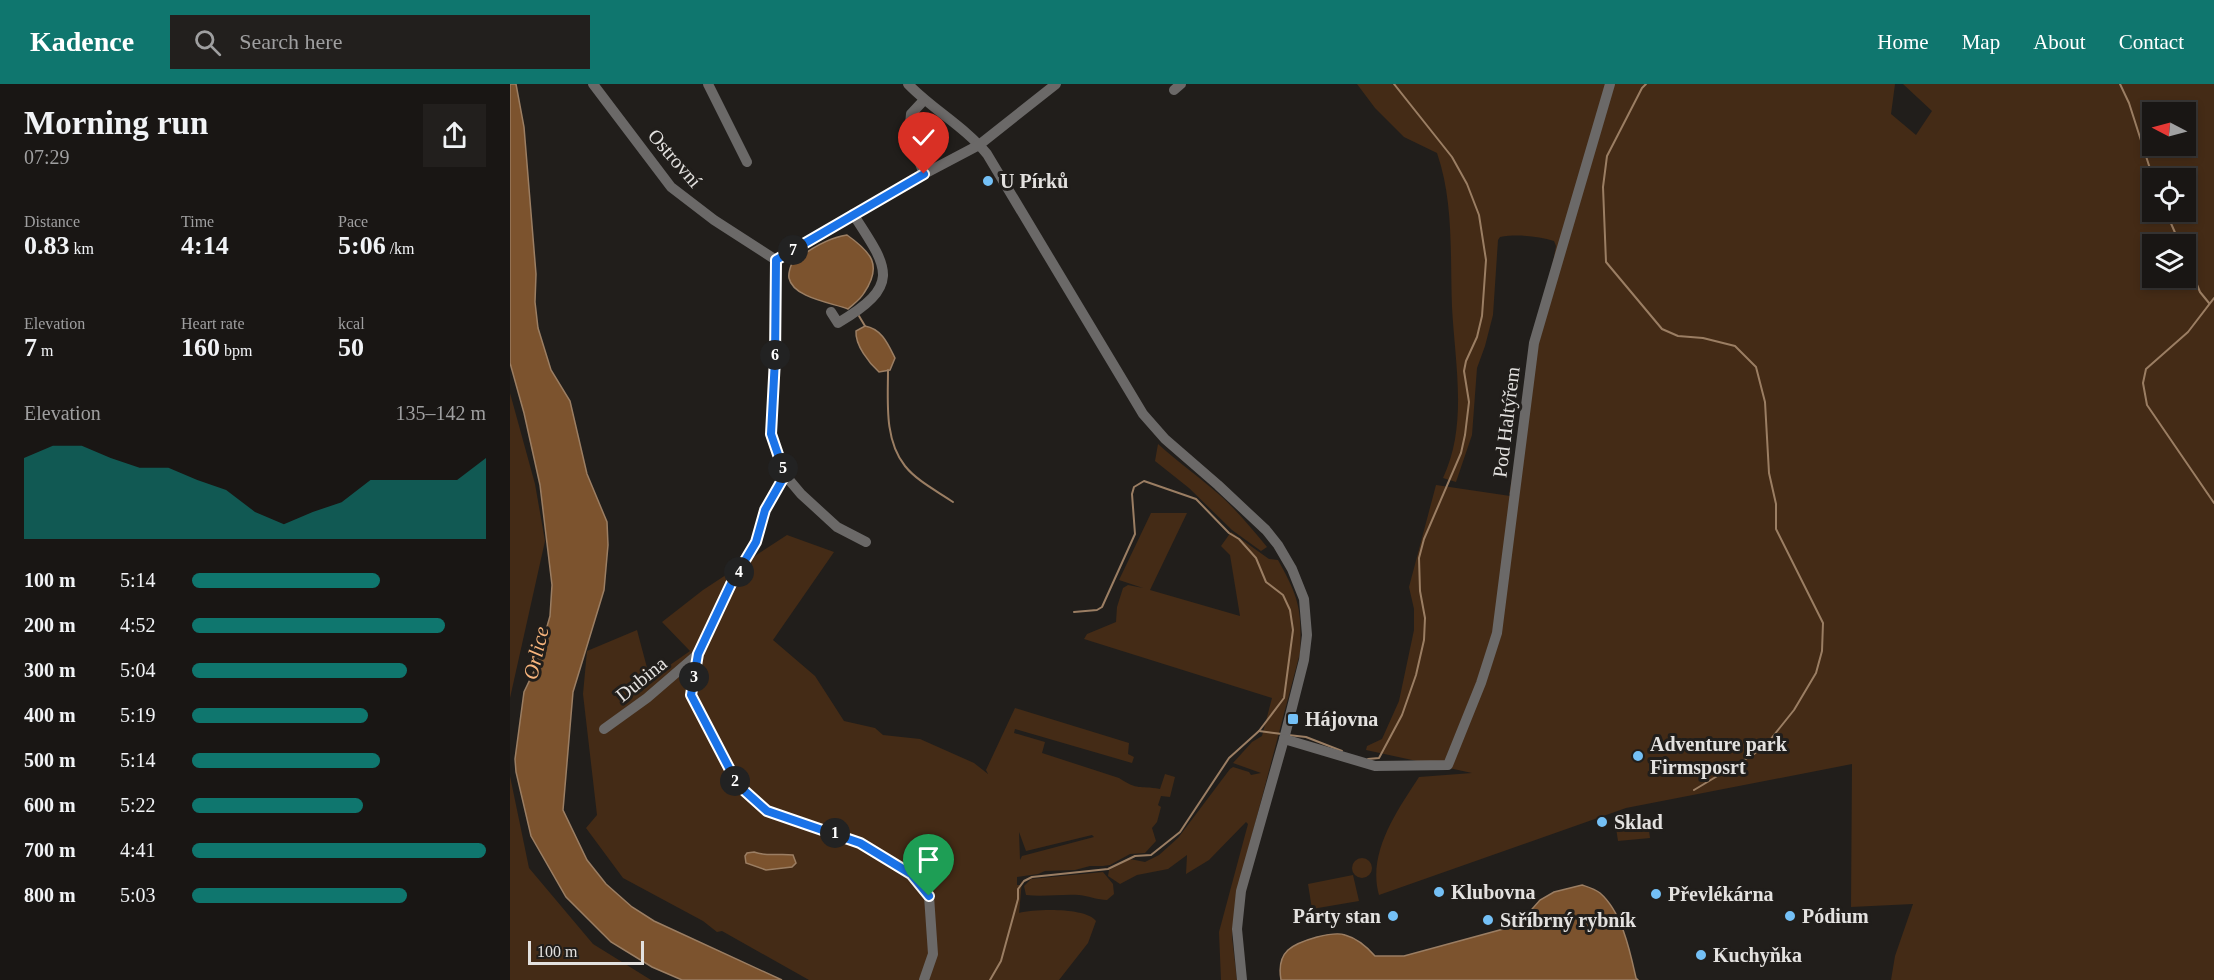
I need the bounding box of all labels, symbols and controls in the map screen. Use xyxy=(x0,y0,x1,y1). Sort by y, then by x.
search box xyxy=(170,15,590,69)
text: Kadence xyxy=(30,26,134,57)
icon: search xyxy=(191,26,224,59)
text: Search here xyxy=(239,29,342,54)
text: Home xyxy=(1877,30,1929,54)
text: Map xyxy=(1962,30,2000,54)
text: About xyxy=(2033,30,2086,54)
text: Contact xyxy=(2119,30,2184,54)
north arrow xyxy=(2142,102,2196,156)
map controls xyxy=(2142,102,2196,288)
button: share xyxy=(423,104,486,167)
text: Morning run xyxy=(24,105,208,141)
pin xyxy=(898,112,949,174)
icon: check xyxy=(907,121,940,154)
street label: Ostrovní xyxy=(644,124,707,192)
text: 07:29 xyxy=(24,146,70,168)
button: locate xyxy=(2142,168,2196,222)
place label: U Pírků xyxy=(1000,170,1068,192)
marker: U Pírků xyxy=(981,174,995,188)
text: Distance xyxy=(24,213,80,230)
text: Time xyxy=(181,213,214,230)
text: Pace xyxy=(338,213,368,230)
text: 0.83 xyxy=(24,231,70,260)
text: 4:14 xyxy=(181,231,229,260)
text: 5:06 xyxy=(338,231,386,260)
button: layers xyxy=(2142,234,2196,288)
pin: 7 xyxy=(778,235,808,265)
text: km xyxy=(70,240,94,257)
text: /km xyxy=(386,240,415,257)
text: 7 xyxy=(789,241,797,258)
text: Elevation xyxy=(24,315,85,332)
text: Heart rate xyxy=(181,315,245,332)
text: kcal xyxy=(338,315,365,332)
text: 7 xyxy=(24,333,37,362)
text: 160 xyxy=(181,333,220,362)
text: 50 xyxy=(338,333,364,362)
pin: 6 xyxy=(760,340,790,370)
text: m xyxy=(37,342,53,359)
text: bpm xyxy=(220,342,252,359)
text: 6 xyxy=(771,346,779,363)
street label: Pod Haltýřem xyxy=(1488,365,1525,479)
text: Elevation xyxy=(24,402,101,424)
text: 135–142 m xyxy=(395,402,486,424)
pin: 5 xyxy=(768,453,798,483)
text: 5 xyxy=(779,459,787,476)
pin: 4 xyxy=(724,557,754,587)
text: 4 xyxy=(735,563,743,580)
text: 100 m xyxy=(24,569,76,591)
text: 5:14 xyxy=(120,569,156,591)
text: 200 m xyxy=(24,614,76,636)
text: 4:52 xyxy=(120,614,156,636)
water label: Orlice xyxy=(518,624,554,682)
street label: Dubina xyxy=(611,652,671,706)
text: 300 m xyxy=(24,659,76,681)
text: 5:04 xyxy=(120,659,156,681)
pin: 3 xyxy=(679,662,709,692)
text: 3 xyxy=(690,668,698,685)
text: 400 m xyxy=(24,704,76,726)
text: 5:19 xyxy=(120,704,156,726)
place label: Hájovna xyxy=(1305,708,1378,731)
marker: Hájovna xyxy=(1286,712,1300,726)
place label: Adventure park Firmsposrt xyxy=(1650,733,1788,779)
text: 500 m xyxy=(24,749,76,771)
text: 5:14 xyxy=(120,749,156,771)
marker: Adventure park Firmsposrt xyxy=(1631,749,1645,763)
pin: 2 xyxy=(720,766,750,796)
text: 2 xyxy=(731,772,739,789)
text: 600 m xyxy=(24,794,76,816)
text: 5:22 xyxy=(120,794,156,816)
place label: Sklad xyxy=(1614,811,1663,833)
marker: Sklad xyxy=(1595,815,1609,829)
pin: 1 xyxy=(820,818,850,848)
text: 1 xyxy=(831,824,839,841)
pin xyxy=(903,834,954,896)
text: 700 m xyxy=(24,839,76,861)
text: 4:41 xyxy=(120,839,156,861)
icon: arrive xyxy=(912,843,945,876)
place label: Klubovna xyxy=(1451,881,1535,903)
place label: Převlékárna xyxy=(1668,883,1774,905)
text: 800 m xyxy=(24,884,76,906)
text: 5:03 xyxy=(120,884,156,906)
marker: Klubovna xyxy=(1432,885,1446,899)
marker: Převlékárna xyxy=(1649,887,1663,901)
place label: Párty stan xyxy=(1293,905,1381,928)
place label: Pódium xyxy=(1802,905,1869,927)
marker: Párty stan xyxy=(1386,909,1400,923)
place label: Stříbrný rybník xyxy=(1500,909,1637,932)
marker: Pódium xyxy=(1783,909,1797,923)
marker: Stříbrný rybník xyxy=(1481,913,1495,927)
scale bar xyxy=(528,938,644,966)
text: 100 m xyxy=(537,943,577,960)
place label: Kuchyňka xyxy=(1713,944,1802,967)
marker: Kuchyňka xyxy=(1694,948,1708,962)

